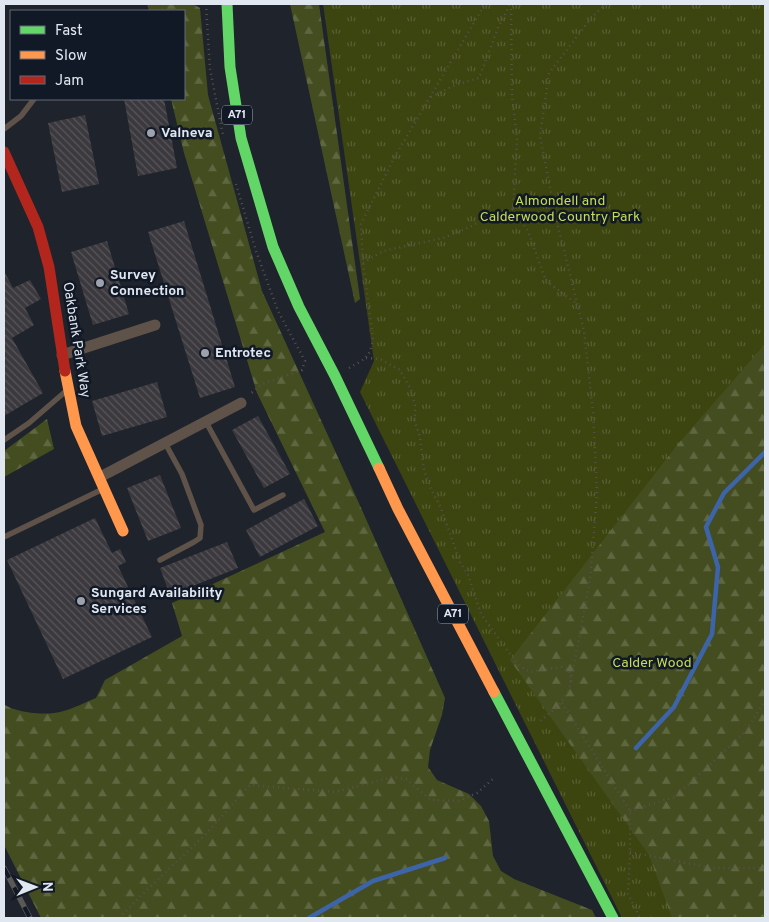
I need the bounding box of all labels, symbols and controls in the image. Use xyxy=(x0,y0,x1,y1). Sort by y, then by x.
legend xyxy=(10,10,185,100)
text: Fast xyxy=(55,22,83,41)
text: Slow xyxy=(55,47,87,66)
text: Jam xyxy=(55,72,84,91)
road number: A71 xyxy=(222,106,252,124)
place label: Valneva xyxy=(161,125,213,142)
marker: Valneva xyxy=(145,127,157,139)
park label: Almondell and Calderwood Country Park xyxy=(480,193,640,226)
place label: Survey Connection xyxy=(110,267,184,300)
marker: Survey Connection xyxy=(94,277,106,289)
street label: Oakbank Park Way xyxy=(58,281,94,399)
place label: Entrotec xyxy=(215,345,271,362)
marker: Entrotec xyxy=(199,347,211,359)
place label: Sungard Availability Services xyxy=(91,585,222,618)
marker: Sungard Availability Services xyxy=(75,595,87,607)
road number: A71 xyxy=(438,604,468,624)
park label: Calder Wood xyxy=(612,655,692,672)
north arrow xyxy=(10,862,60,912)
text: N xyxy=(38,882,55,892)

